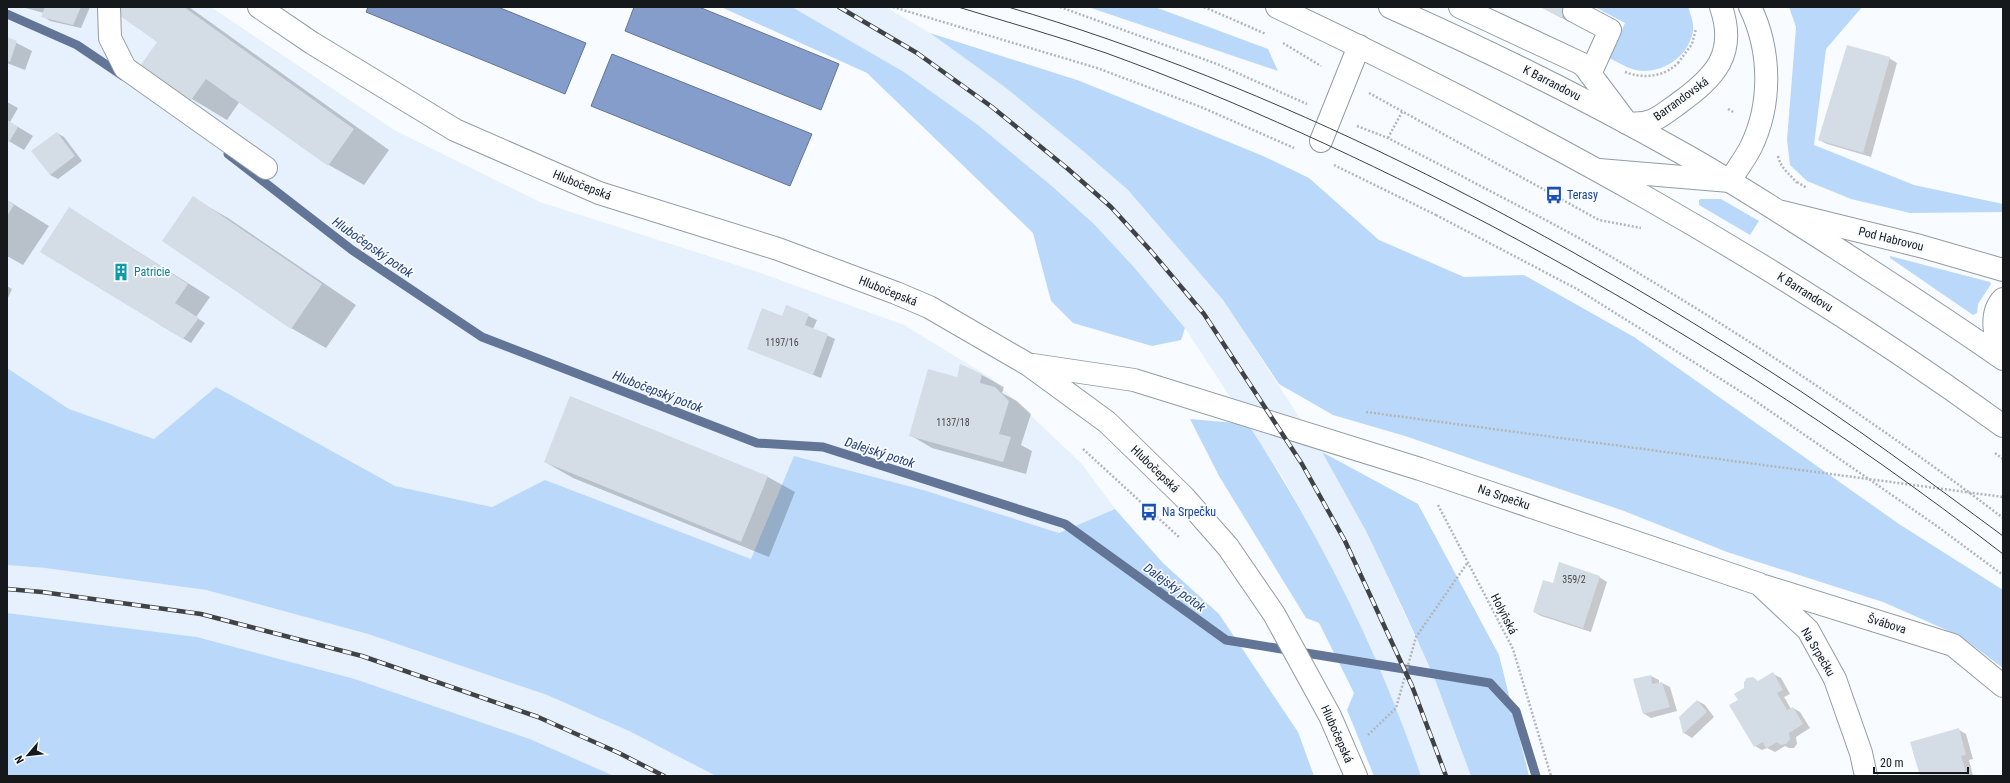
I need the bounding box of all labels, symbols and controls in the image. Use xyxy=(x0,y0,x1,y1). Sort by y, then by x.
street label: K Barrandovu xyxy=(1521,62,1583,104)
street label: Barrandovská xyxy=(1651,74,1711,124)
street label: Hlubočepská xyxy=(551,167,613,203)
bus stop icon: Terasy xyxy=(1544,185,1564,205)
place label: Terasy xyxy=(1567,188,1598,202)
water label: Hlubočepský potok xyxy=(329,214,416,281)
street label: Pod Habrovou xyxy=(1857,224,1925,254)
building icon: Patricie xyxy=(111,262,131,282)
place label: Patricie xyxy=(134,265,171,279)
street label: K Barrandovu xyxy=(1775,269,1836,315)
street label: Hlubočepská xyxy=(857,273,919,309)
house number: 1197/16 xyxy=(765,337,799,348)
water label: Hlubočepský potok xyxy=(611,367,705,416)
house number: 1137/18 xyxy=(936,417,970,428)
water label: Dalejský potok xyxy=(843,434,917,471)
street label: Hlubočepská xyxy=(1128,443,1182,496)
street label: Na Srpečku xyxy=(1476,482,1532,512)
bus stop icon: Na Srpečku xyxy=(1139,502,1159,522)
place label: Na Srpečku xyxy=(1162,505,1216,519)
water label: Dalejský potok xyxy=(1141,560,1209,615)
house number: 359/2 xyxy=(1562,574,1586,585)
street label: Holyňská xyxy=(1488,591,1520,637)
street label: Švábova xyxy=(1866,611,1909,637)
street label: Na Srpečku xyxy=(1798,625,1838,679)
street label: Hlubočepská xyxy=(1318,703,1356,765)
north arrow xyxy=(8,735,48,775)
scale bar xyxy=(1874,749,1968,775)
text: N xyxy=(12,753,27,765)
text: 20 m xyxy=(1880,756,1904,770)

